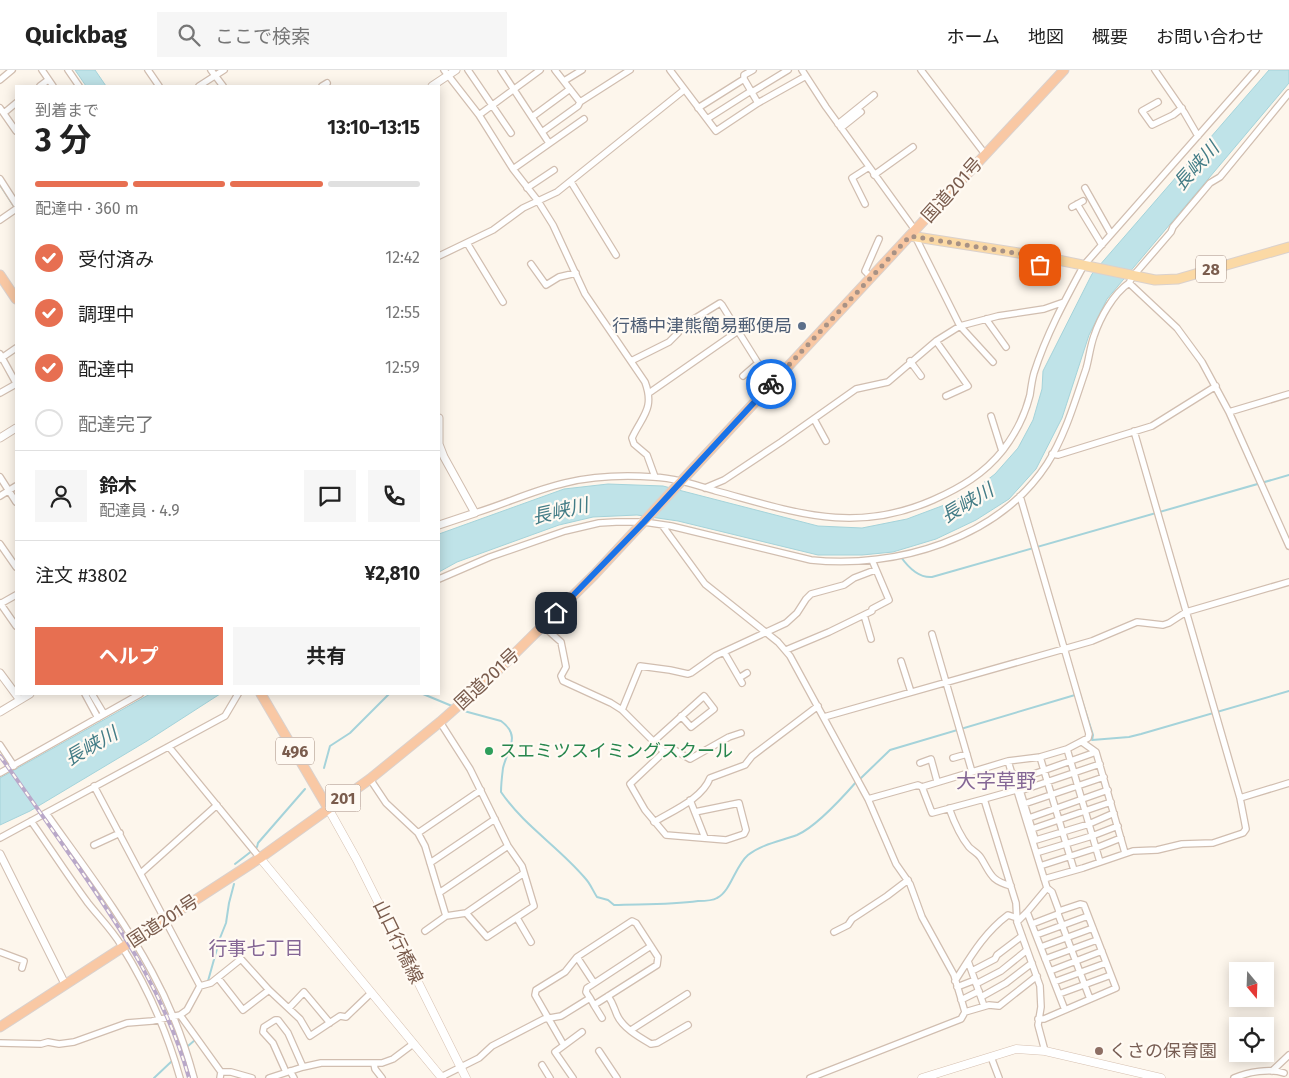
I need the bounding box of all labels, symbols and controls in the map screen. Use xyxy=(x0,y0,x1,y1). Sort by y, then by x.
search box xyxy=(157,12,507,57)
text: Quickbag xyxy=(25,21,127,49)
icon: search xyxy=(175,21,203,49)
text: ここで検索 xyxy=(215,25,310,48)
text: ホーム xyxy=(947,26,1000,48)
text: 地図 xyxy=(1028,26,1064,48)
text: 概要 xyxy=(1092,26,1128,48)
text: お問い合わせ xyxy=(1156,26,1264,48)
text: 到着まで xyxy=(35,101,99,120)
text: 13:10–13:15 xyxy=(327,116,420,139)
text: 3 分 xyxy=(35,121,91,159)
water label: 長峡川 xyxy=(1168,136,1225,195)
street label: 国道201号 xyxy=(917,153,987,227)
text: 配達中 · 360 m xyxy=(35,199,139,218)
icon: check xyxy=(35,244,63,272)
pin xyxy=(1019,244,1061,286)
text: 受付済み xyxy=(78,248,154,271)
text: 12:42 xyxy=(385,248,420,267)
icon: bag xyxy=(1026,251,1054,279)
road number: 28 xyxy=(1196,255,1226,282)
icon: check xyxy=(35,299,63,327)
text: 調理中 xyxy=(78,303,135,326)
text: 12:55 xyxy=(385,303,420,322)
place label: 行橋中津熊簡易郵便局 xyxy=(612,315,792,337)
marker: 行橋中津熊簡易郵便局 xyxy=(796,320,808,332)
icon: check xyxy=(35,354,63,382)
text: 配達中 xyxy=(78,358,135,381)
text: 12:59 xyxy=(385,358,420,377)
courier xyxy=(746,359,796,409)
icon: bike xyxy=(757,370,785,398)
text: 配達完了 xyxy=(78,413,154,436)
button: person xyxy=(35,470,87,522)
button: chat xyxy=(304,470,356,522)
button: phone xyxy=(368,470,420,522)
text: 鈴木 xyxy=(99,474,137,497)
water label: 長峡川 xyxy=(937,477,999,528)
water label: 長峡川 xyxy=(530,493,592,529)
text: 配達員 · 4.9 xyxy=(99,501,180,520)
text: ¥2,810 xyxy=(365,562,420,585)
text: 注文 #3802 xyxy=(35,564,127,587)
pin xyxy=(535,592,577,634)
icon: home xyxy=(542,599,570,627)
button: ヘルプ xyxy=(35,627,223,685)
button: 共有 xyxy=(233,627,420,685)
street label: 国道201号 xyxy=(450,644,524,714)
water label: 長峡川 xyxy=(61,721,123,770)
road number: 496 xyxy=(276,738,314,764)
place label: スエミツスイミングスクール xyxy=(499,740,733,762)
marker: スエミツスイミングスクール xyxy=(483,745,495,757)
district label: 大字草野 xyxy=(956,769,1036,793)
road number: 201 xyxy=(326,784,360,811)
street label: 国道201号 xyxy=(123,890,203,952)
street label: 山口行橋線 xyxy=(368,897,428,987)
district label: 行事七丁目 xyxy=(208,937,304,960)
north arrow xyxy=(1229,962,1274,1008)
map controls xyxy=(1229,962,1274,1062)
button: locate xyxy=(1229,1017,1274,1062)
place label: くさの保育園 xyxy=(1109,1040,1217,1062)
marker: くさの保育園 xyxy=(1093,1045,1105,1057)

